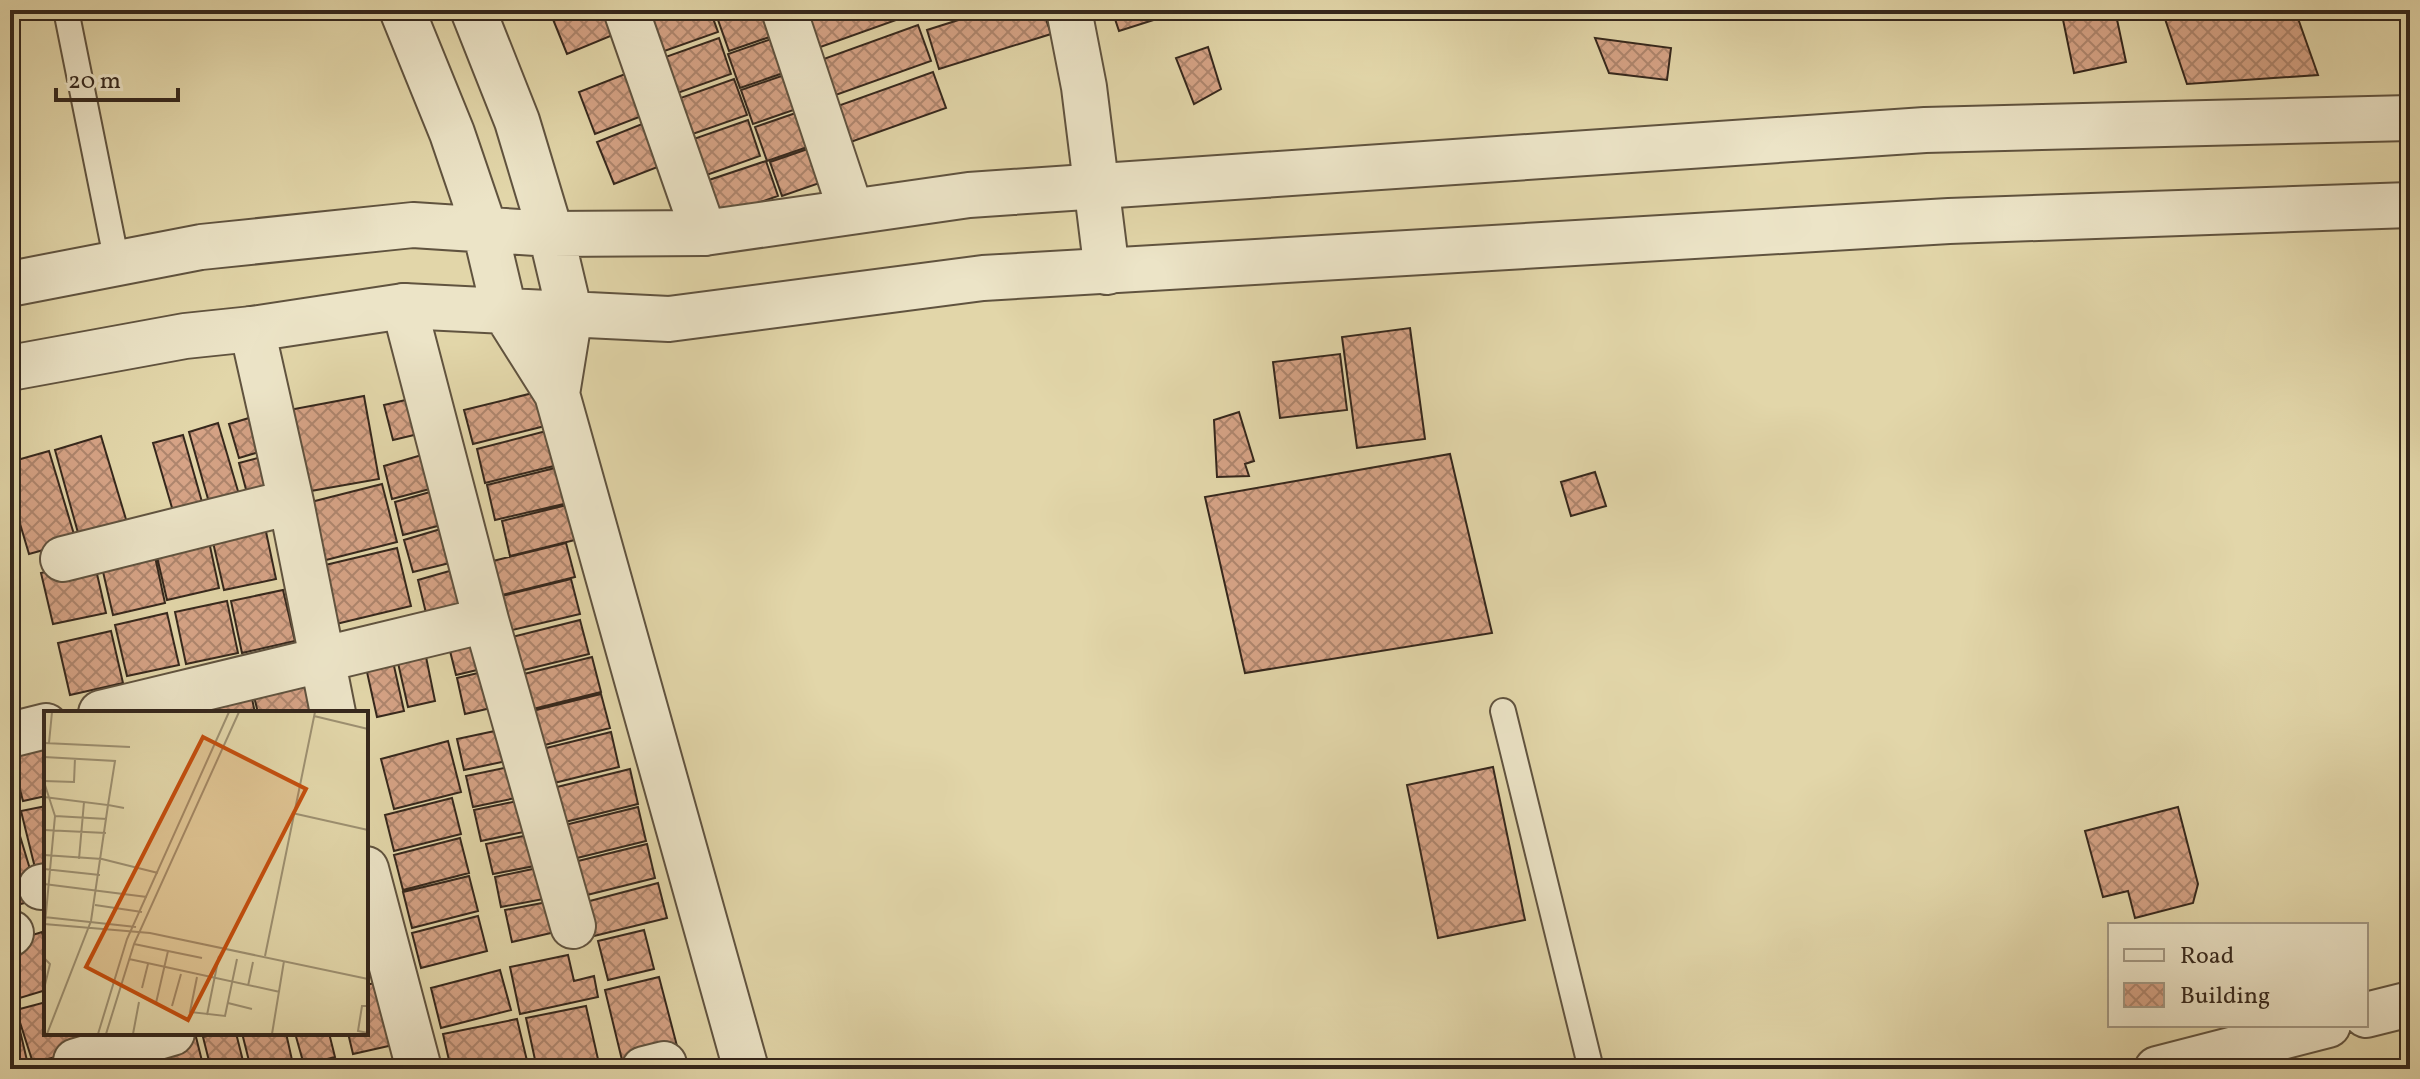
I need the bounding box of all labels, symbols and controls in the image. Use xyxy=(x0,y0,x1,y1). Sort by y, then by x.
scale bar xyxy=(56,52,178,102)
text: 20 m xyxy=(68,65,121,99)
inset map xyxy=(44,711,368,1035)
legend xyxy=(2108,923,2368,1027)
text: Road xyxy=(2180,940,2234,974)
text: Building xyxy=(2180,980,2270,1014)

